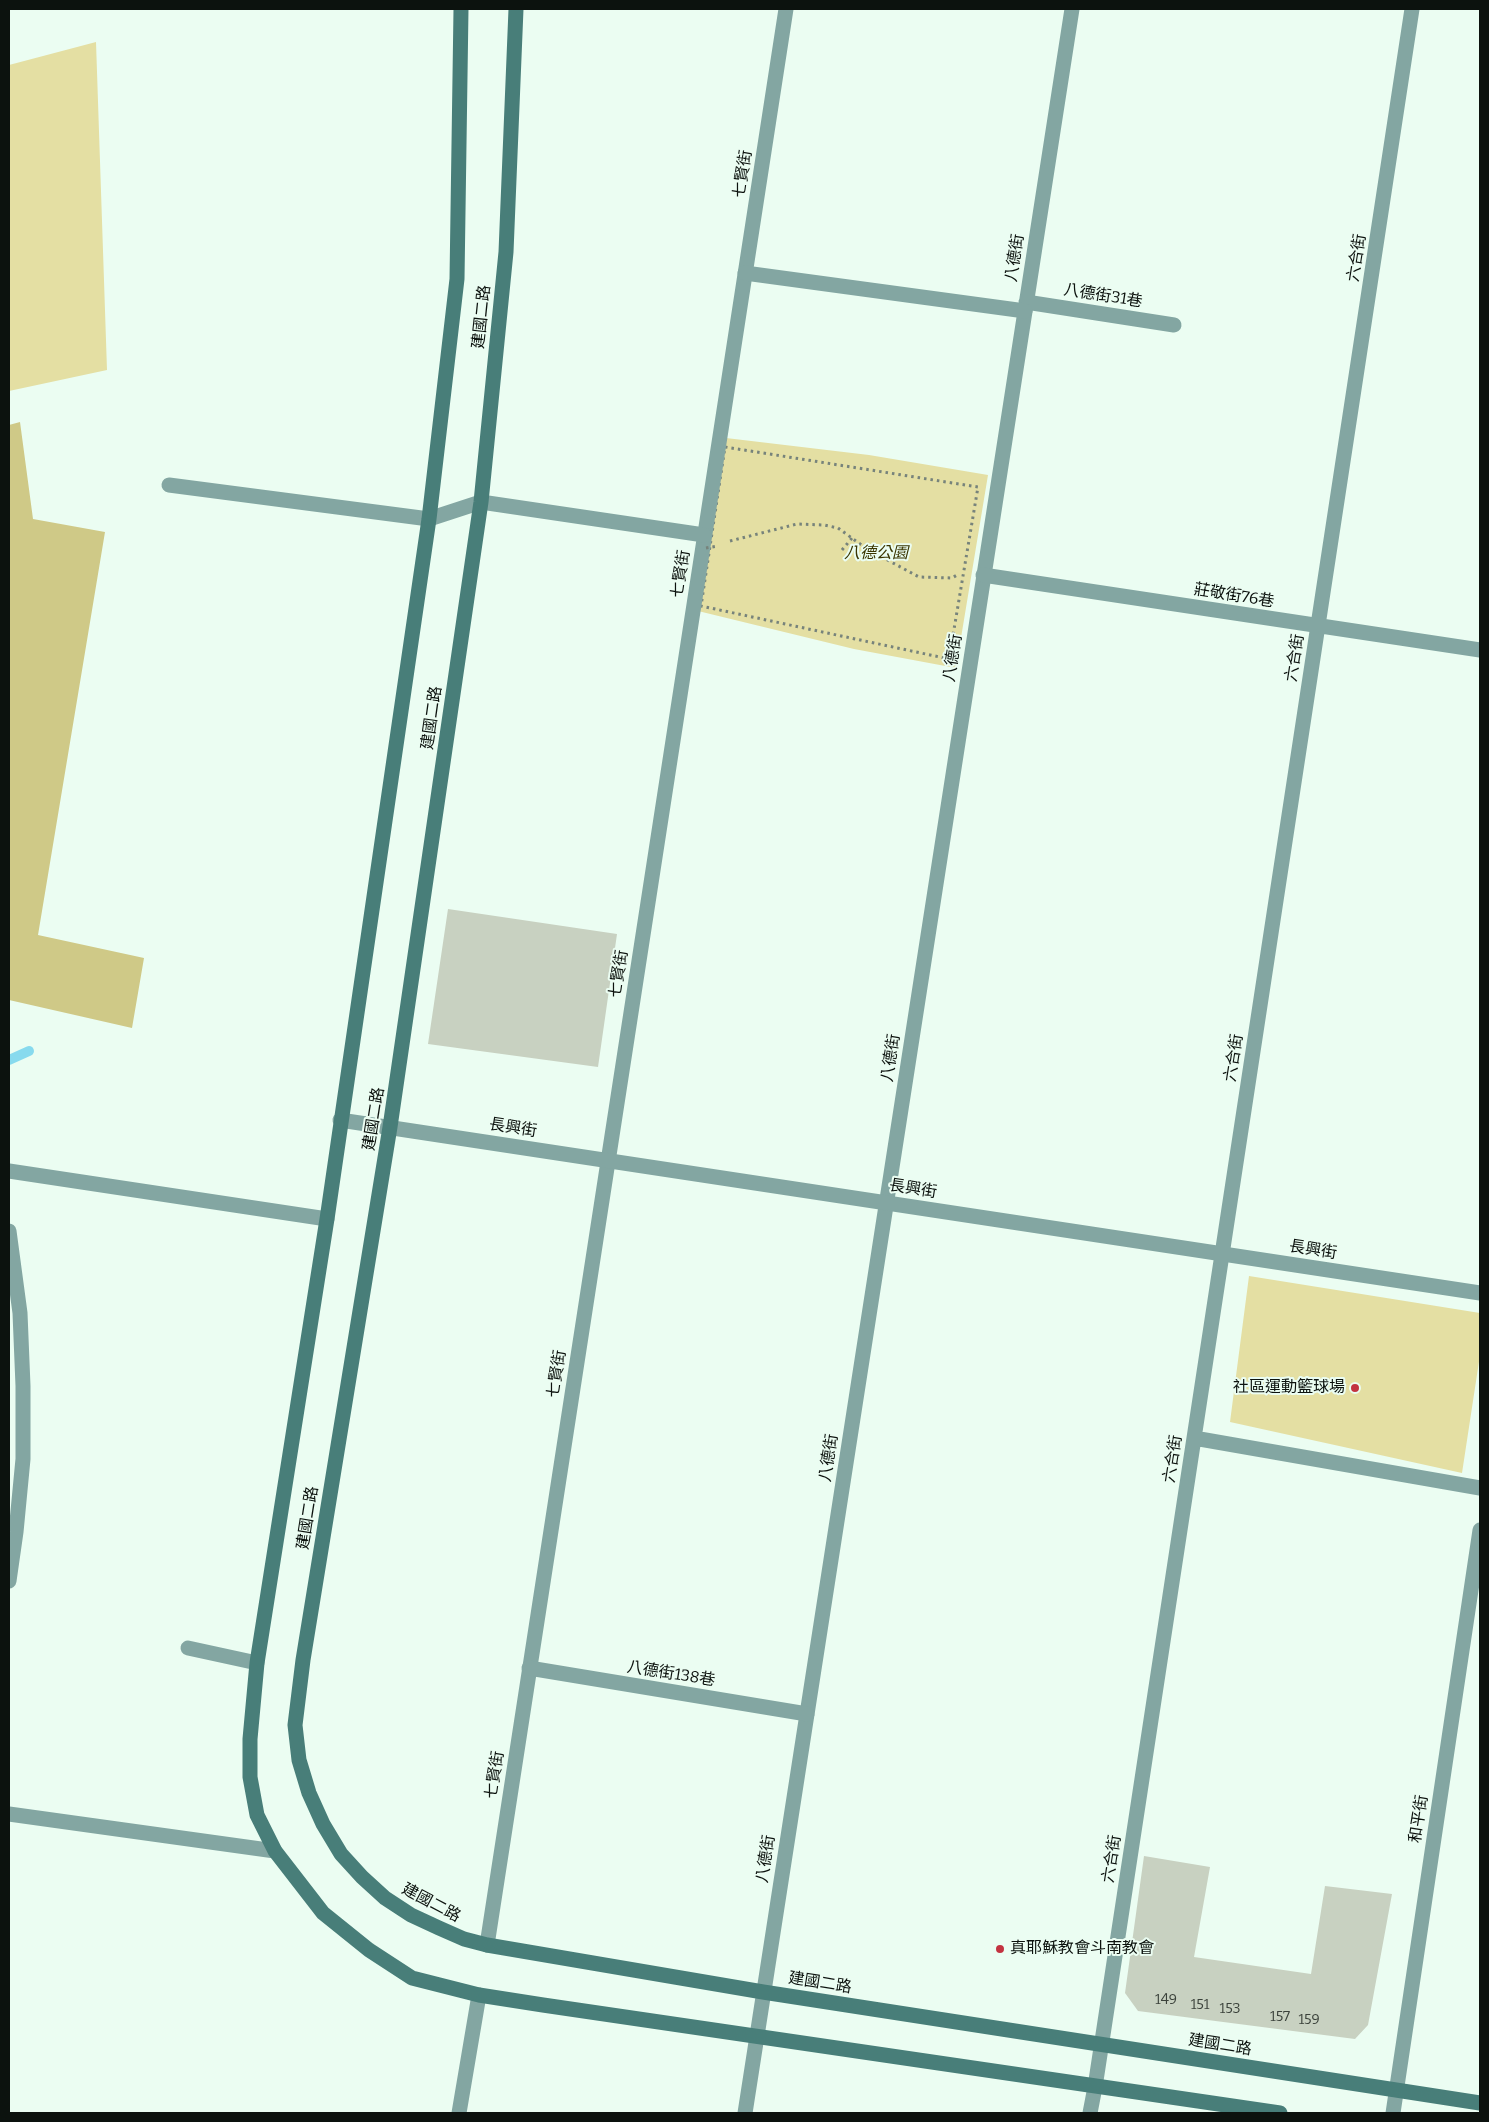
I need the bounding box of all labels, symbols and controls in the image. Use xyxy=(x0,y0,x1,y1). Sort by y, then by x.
street label: 七賢街 xyxy=(730,149,756,199)
street label: 八德街 xyxy=(1002,233,1028,283)
street label: 六合街 xyxy=(1344,233,1370,283)
street label: 八德街31巷 xyxy=(1062,280,1144,312)
street label: 建國二路 xyxy=(469,284,495,350)
park label: 八德公園 xyxy=(844,544,908,564)
street label: 七賢街 xyxy=(668,549,694,599)
street label: 莊敬街76巷 xyxy=(1192,580,1276,612)
street label: 八德街 xyxy=(940,633,966,683)
street label: 六合街 xyxy=(1282,633,1308,683)
street label: 建國二路 xyxy=(418,685,446,751)
street label: 七賢街 xyxy=(606,949,632,999)
street label: 八德街 xyxy=(878,1033,904,1083)
street label: 六合街 xyxy=(1221,1033,1247,1083)
street label: 建國二路 xyxy=(360,1086,388,1152)
street label: 長興街 xyxy=(488,1115,538,1141)
street label: 長興街 xyxy=(888,1176,938,1202)
street label: 長興街 xyxy=(1288,1237,1338,1263)
street label: 七賢街 xyxy=(544,1349,570,1399)
place label: 社區運動籃球場 xyxy=(1233,1378,1345,1398)
marker: 社區運動籃球場 xyxy=(1349,1382,1361,1394)
street label: 八德街 xyxy=(816,1433,842,1483)
street label: 六合街 xyxy=(1160,1434,1186,1484)
street label: 建國二路 xyxy=(294,1485,322,1551)
street label: 八德街138巷 xyxy=(625,1658,717,1690)
street label: 七賢街 xyxy=(482,1750,508,1800)
street label: 和平街 xyxy=(1406,1794,1432,1844)
street label: 八德街 xyxy=(753,1834,779,1884)
street label: 六合街 xyxy=(1099,1834,1125,1884)
street label: 建國二路 xyxy=(398,1880,464,1926)
place label: 真耶穌教會斗南教會 xyxy=(1010,1939,1154,1959)
marker: 真耶穌教會斗南教會 xyxy=(994,1943,1006,1955)
street label: 建國二路 xyxy=(787,1969,853,1997)
house number: 149 xyxy=(1155,1992,1177,2008)
house number: 151 xyxy=(1191,1997,1209,2013)
house number: 153 xyxy=(1220,2001,1240,2017)
house number: 157 xyxy=(1270,2009,1290,2025)
house number: 159 xyxy=(1298,2012,1320,2028)
street label: 建國二路 xyxy=(1187,2031,1253,2059)

